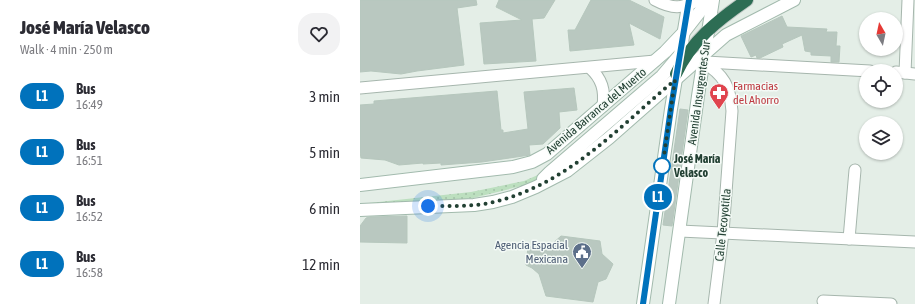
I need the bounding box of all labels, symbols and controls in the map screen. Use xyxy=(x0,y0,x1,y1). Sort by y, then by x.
north arrow xyxy=(859,12,903,56)
map controls xyxy=(859,12,903,160)
button: heart xyxy=(298,13,340,55)
text: José María Velasco xyxy=(20,16,150,38)
street label: Avenida Insurgentes Sur xyxy=(685,40,713,146)
text: Walk · 4 min · 250 m xyxy=(20,42,113,57)
button: locate xyxy=(859,64,903,108)
street label: Avenida Barranca del Muerto xyxy=(543,65,649,157)
place label: Farmacias del Ahorro xyxy=(733,79,779,107)
text: Bus xyxy=(76,80,96,97)
pharmacy icon: Farmacias del Ahorro xyxy=(708,82,730,110)
text: L1 xyxy=(36,88,48,104)
text: 3 min xyxy=(309,88,340,105)
text: 16:49 xyxy=(76,97,103,112)
button: layers xyxy=(859,116,903,160)
text: Bus xyxy=(76,136,96,153)
text: L1 xyxy=(36,144,48,160)
text: 5 min xyxy=(309,144,340,161)
place label: José María Velasco xyxy=(673,152,721,180)
text: 16:51 xyxy=(76,153,103,168)
marker: José María Velasco xyxy=(653,157,671,175)
line badge: L1 xyxy=(640,184,676,210)
street label: Calle Tecoyotitla xyxy=(712,188,734,262)
text: L1 xyxy=(652,189,664,205)
text: Bus xyxy=(76,192,96,209)
your location xyxy=(418,196,438,216)
text: L1 xyxy=(36,200,48,216)
text: 6 min xyxy=(309,200,340,217)
text: 16:52 xyxy=(76,209,103,224)
place label: Agencia Espacial Mexicana xyxy=(495,238,569,266)
public building icon: Agencia Espacial Mexicana xyxy=(571,241,593,269)
text: Bus xyxy=(76,248,96,265)
text: L1 xyxy=(36,256,48,272)
text: 12 min xyxy=(302,256,340,273)
text: 16:58 xyxy=(76,265,103,280)

